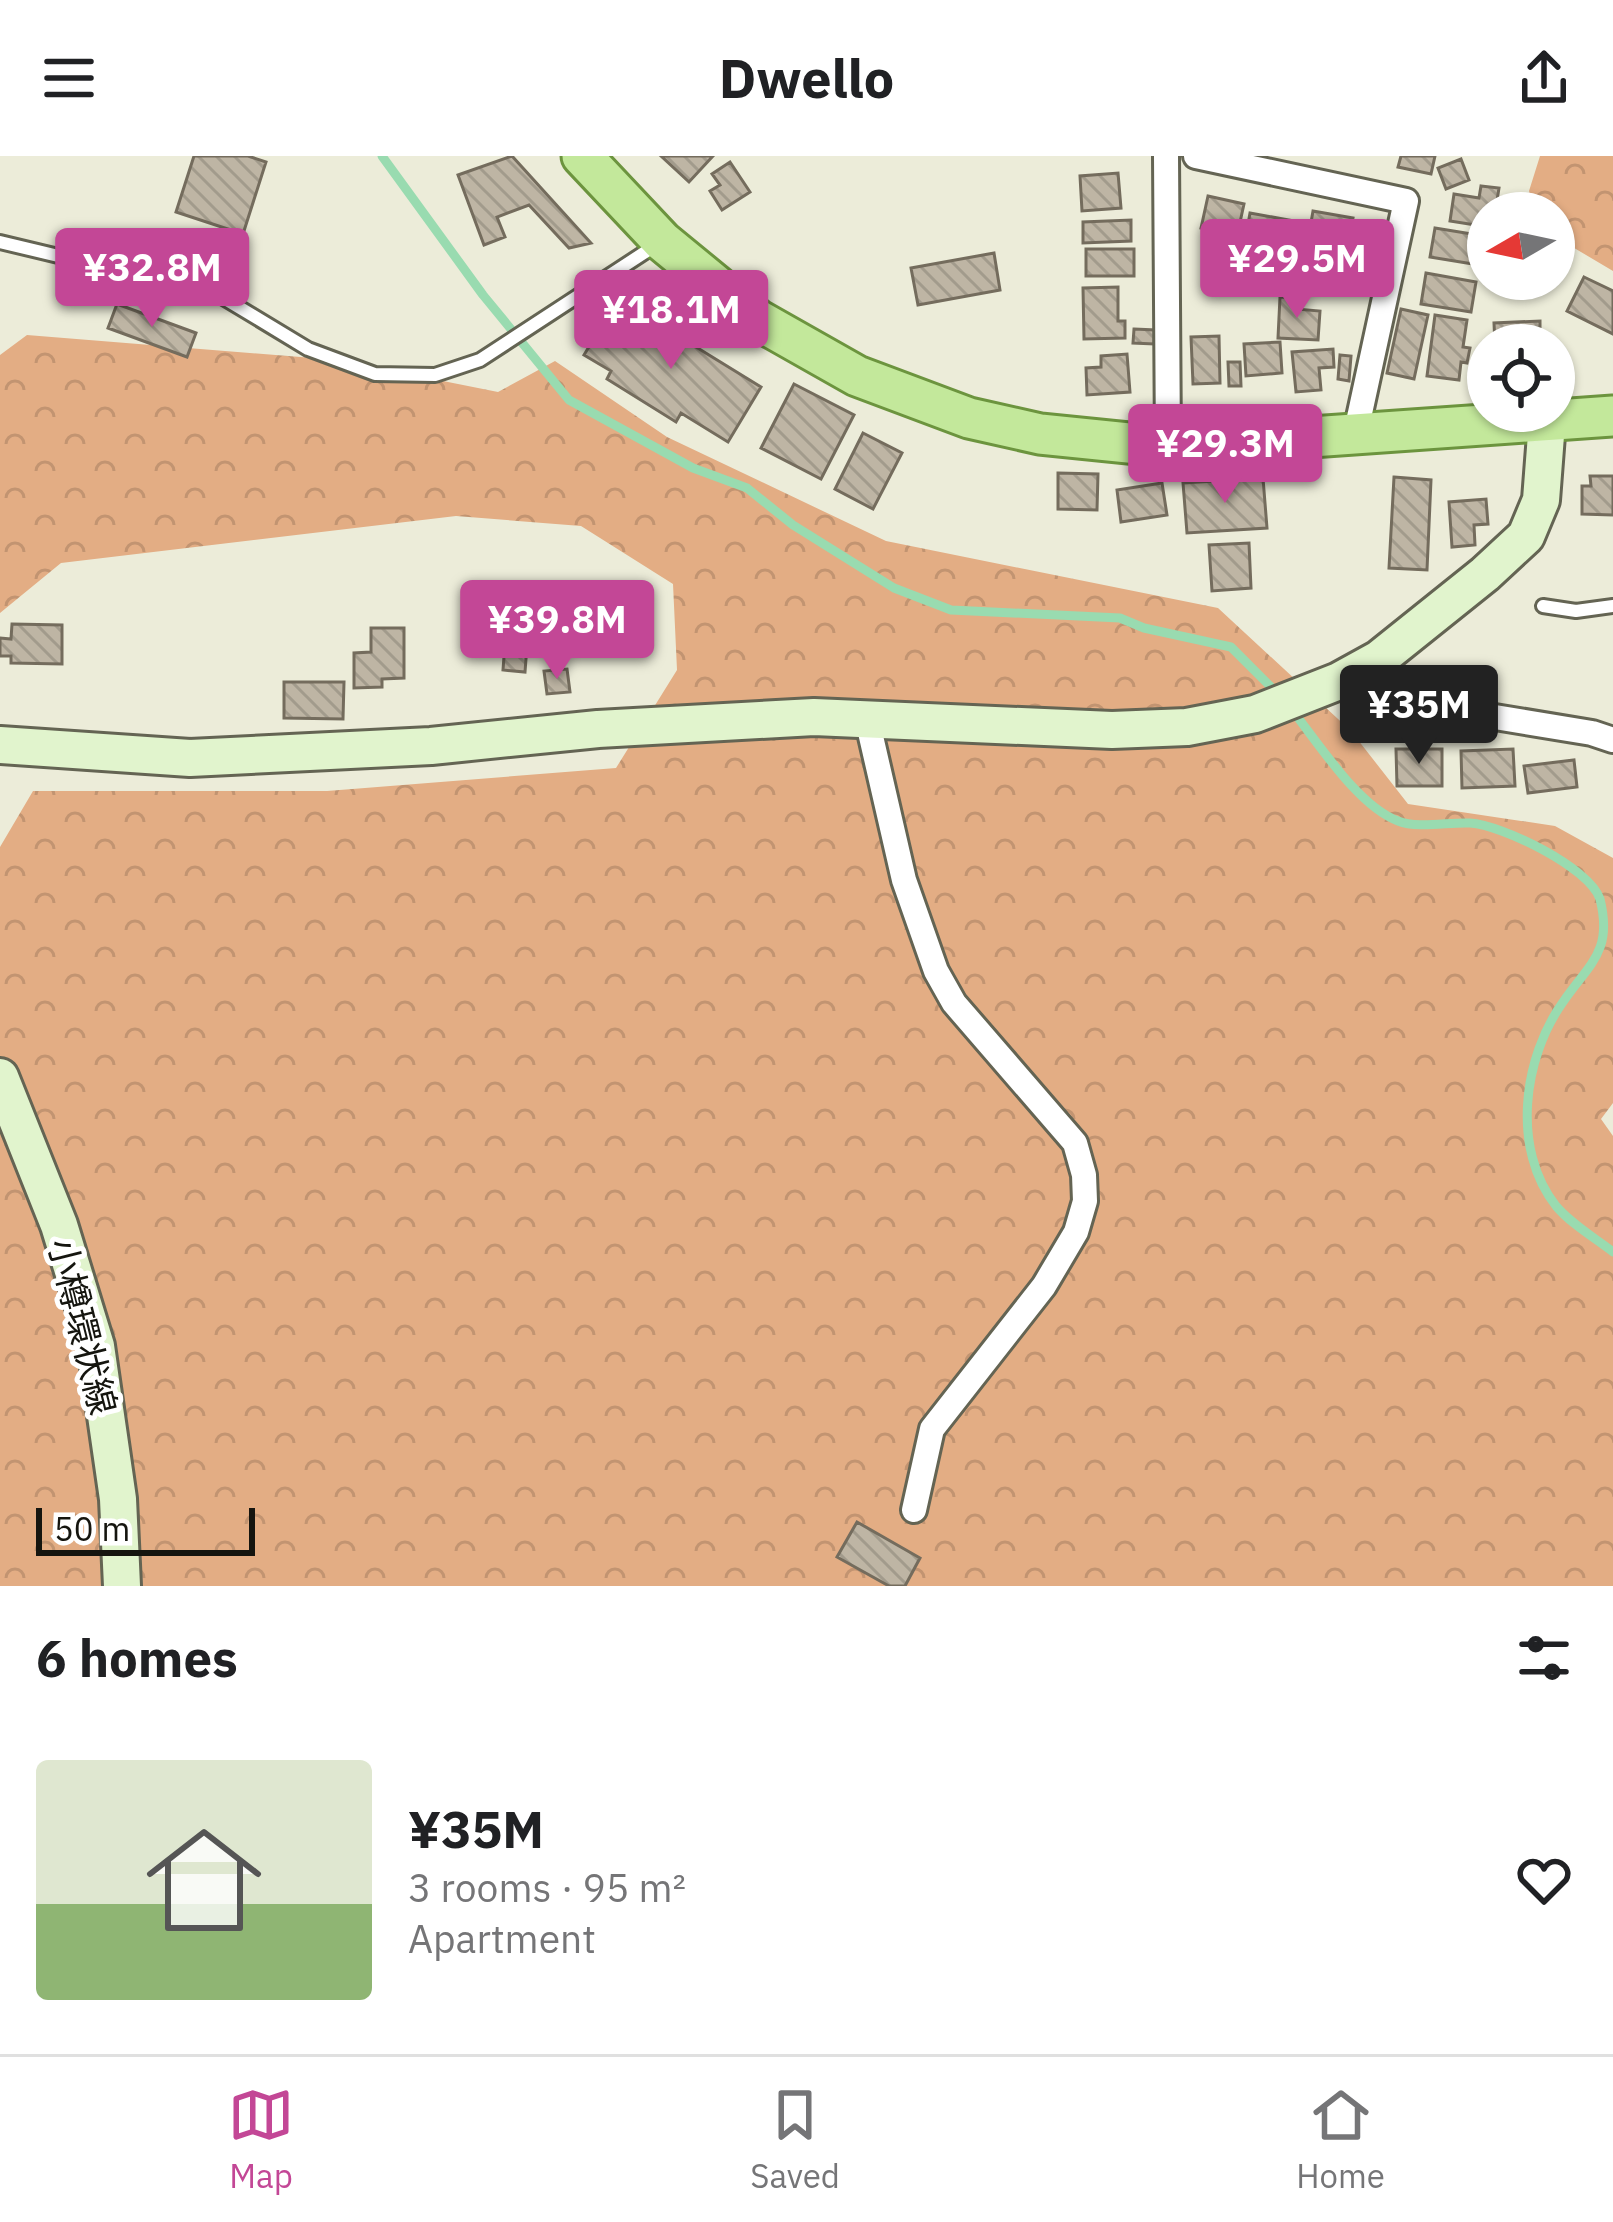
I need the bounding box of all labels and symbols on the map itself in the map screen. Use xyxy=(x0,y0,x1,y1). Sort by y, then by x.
north arrow xyxy=(1467,192,1575,300)
pin: ¥29.5M xyxy=(1199,219,1395,321)
pin: ¥32.8M xyxy=(54,228,250,330)
pin: ¥18.1M xyxy=(573,270,769,372)
pin: ¥29.3M xyxy=(1127,404,1323,506)
pin: ¥39.8M xyxy=(459,580,655,682)
pin: ¥35M xyxy=(1348,665,1490,767)
street label: 小樽環状線 xyxy=(38,1233,128,1419)
scale bar xyxy=(36,1502,255,1555)

